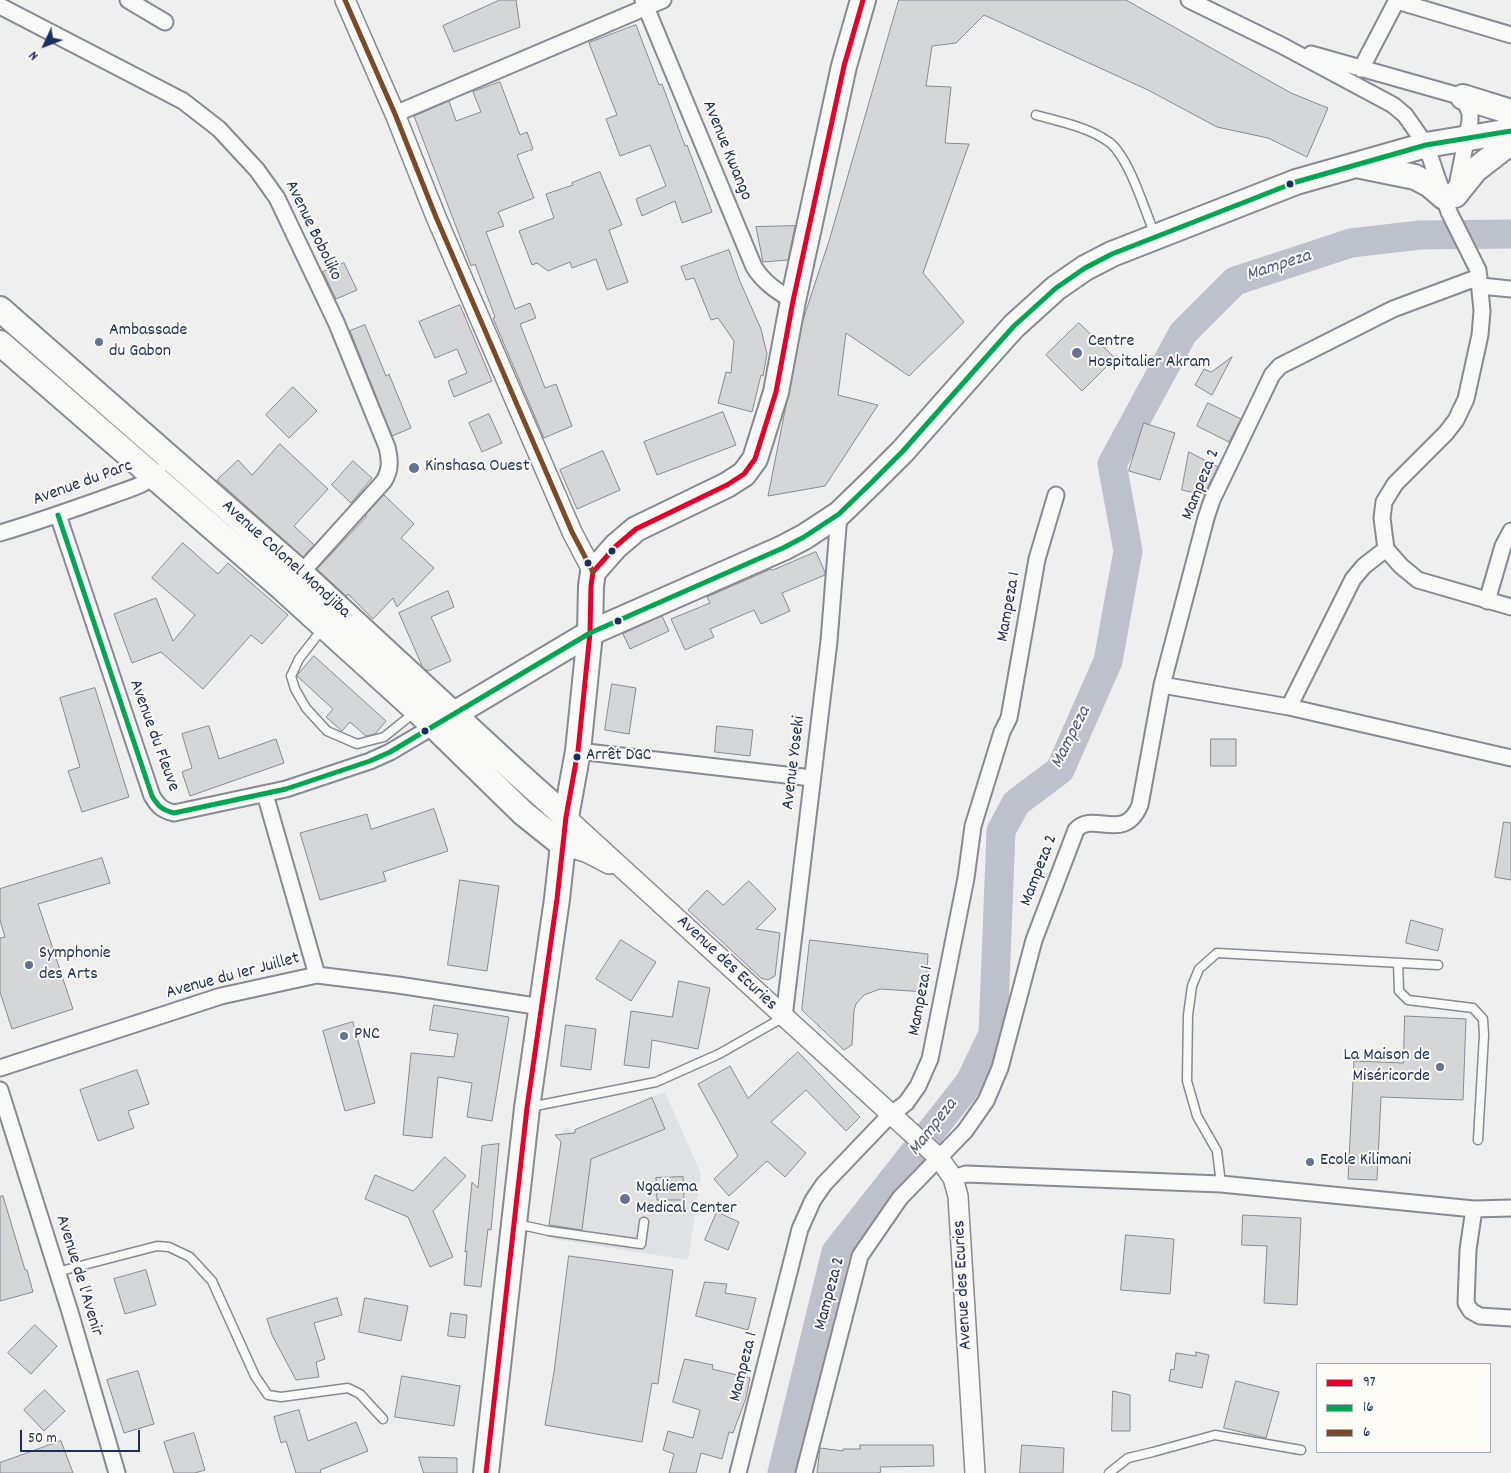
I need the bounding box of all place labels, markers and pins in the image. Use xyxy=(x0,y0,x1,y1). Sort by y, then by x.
unlabelled marker xyxy=(1285,179,1295,189)
place label: Ambassade du Gabon xyxy=(109,321,187,364)
place label: Centre Hospitalier Akram xyxy=(1088,332,1210,374)
marker: Ambassade du Gabon xyxy=(93,336,105,348)
marker: Centre Hospitalier Akram xyxy=(1070,346,1084,360)
place label: Kinshasa Ouest xyxy=(425,457,530,479)
marker: Kinshasa Ouest xyxy=(407,461,421,475)
unlabelled marker xyxy=(607,546,617,556)
unlabelled marker xyxy=(583,558,593,568)
unlabelled marker xyxy=(613,616,623,626)
unlabelled marker xyxy=(420,726,430,736)
place label: Arrêt DGC xyxy=(586,747,651,767)
marker: Arrêt DGC xyxy=(572,752,582,762)
place label: Symphonie des Arts xyxy=(39,944,111,986)
marker: Symphonie des Arts xyxy=(23,959,35,971)
place label: PNC xyxy=(354,1025,380,1047)
marker: PNC xyxy=(338,1030,350,1042)
place label: La Maison de Miséricorde xyxy=(1343,1046,1430,1088)
marker: La Maison de Miséricorde xyxy=(1434,1061,1446,1073)
place label: Ecole Kilimani xyxy=(1320,1151,1411,1173)
marker: Ecole Kilimani xyxy=(1304,1156,1316,1168)
place label: Ngaliema Medical Center xyxy=(636,1178,737,1220)
marker: Ngaliema Medical Center xyxy=(618,1192,632,1206)

